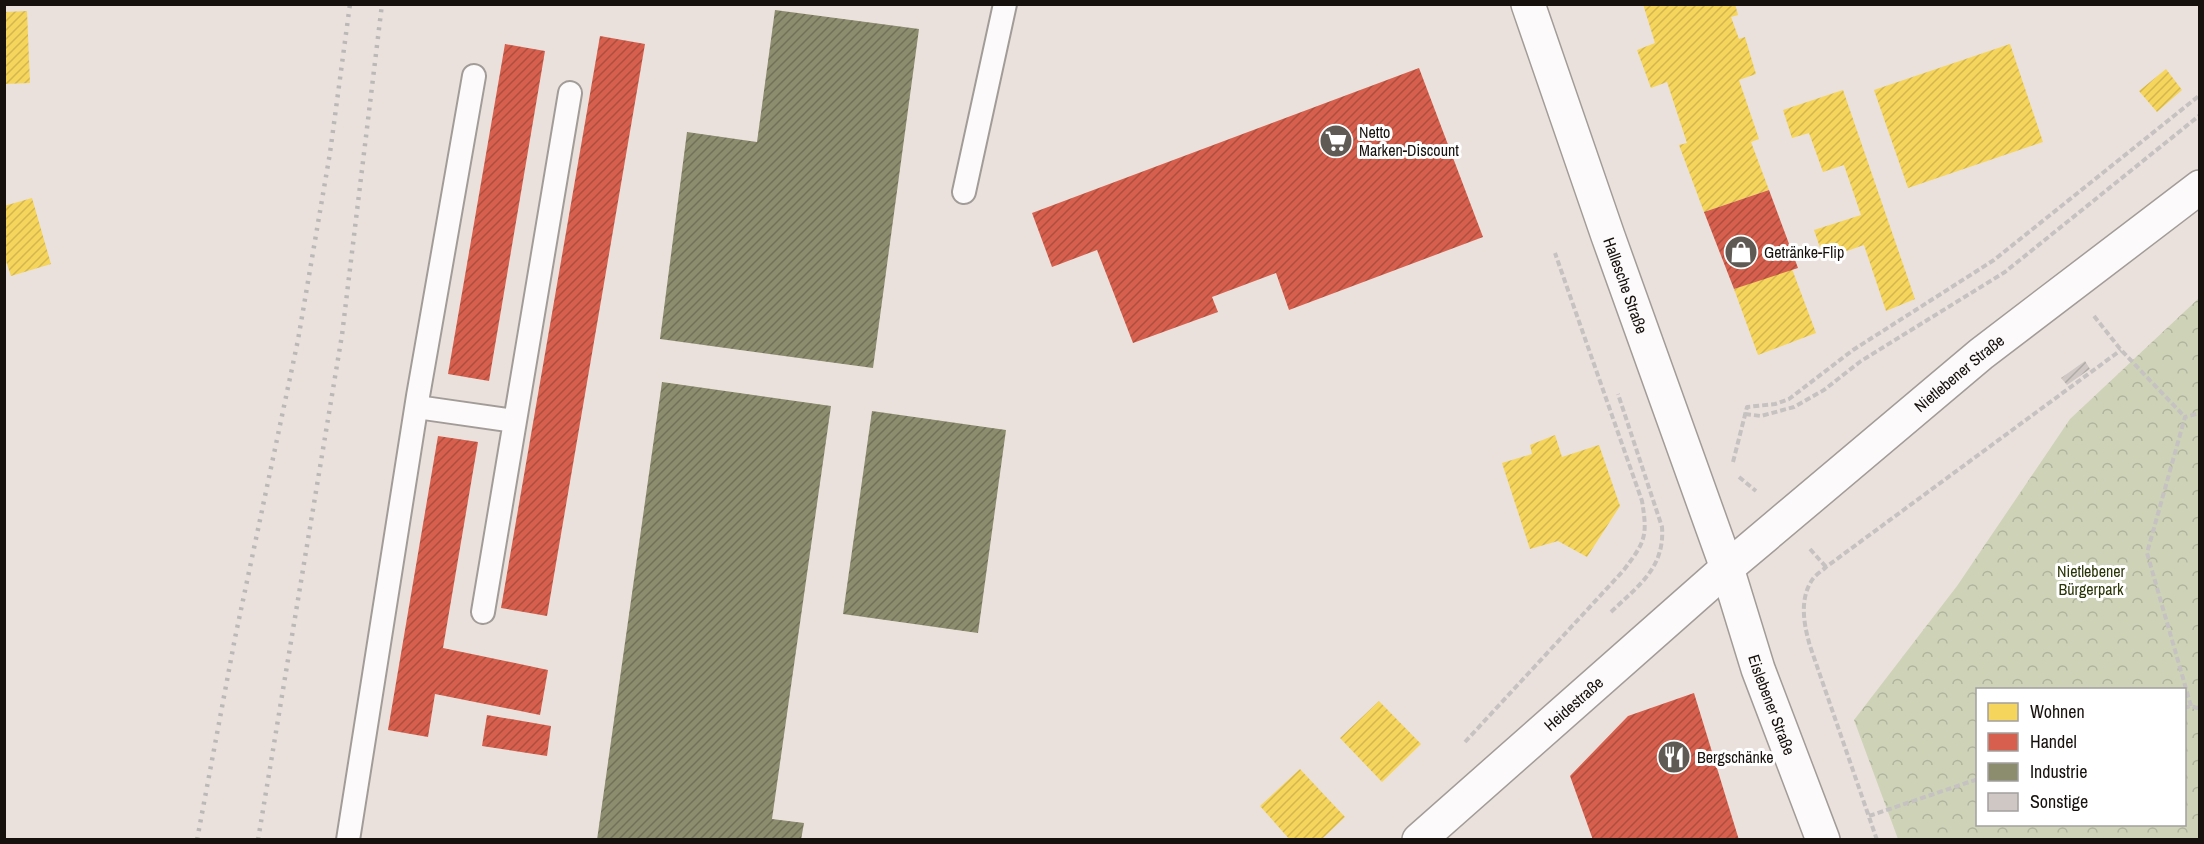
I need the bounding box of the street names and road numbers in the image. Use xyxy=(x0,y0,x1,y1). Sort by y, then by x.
street label: Hallesche Straße xyxy=(1598,234,1653,337)
street label: Nietlebener Straße xyxy=(1909,329,2009,417)
street label: Eislebener Straße xyxy=(1743,652,1801,758)
street label: Heidestraße xyxy=(1539,671,1608,736)

